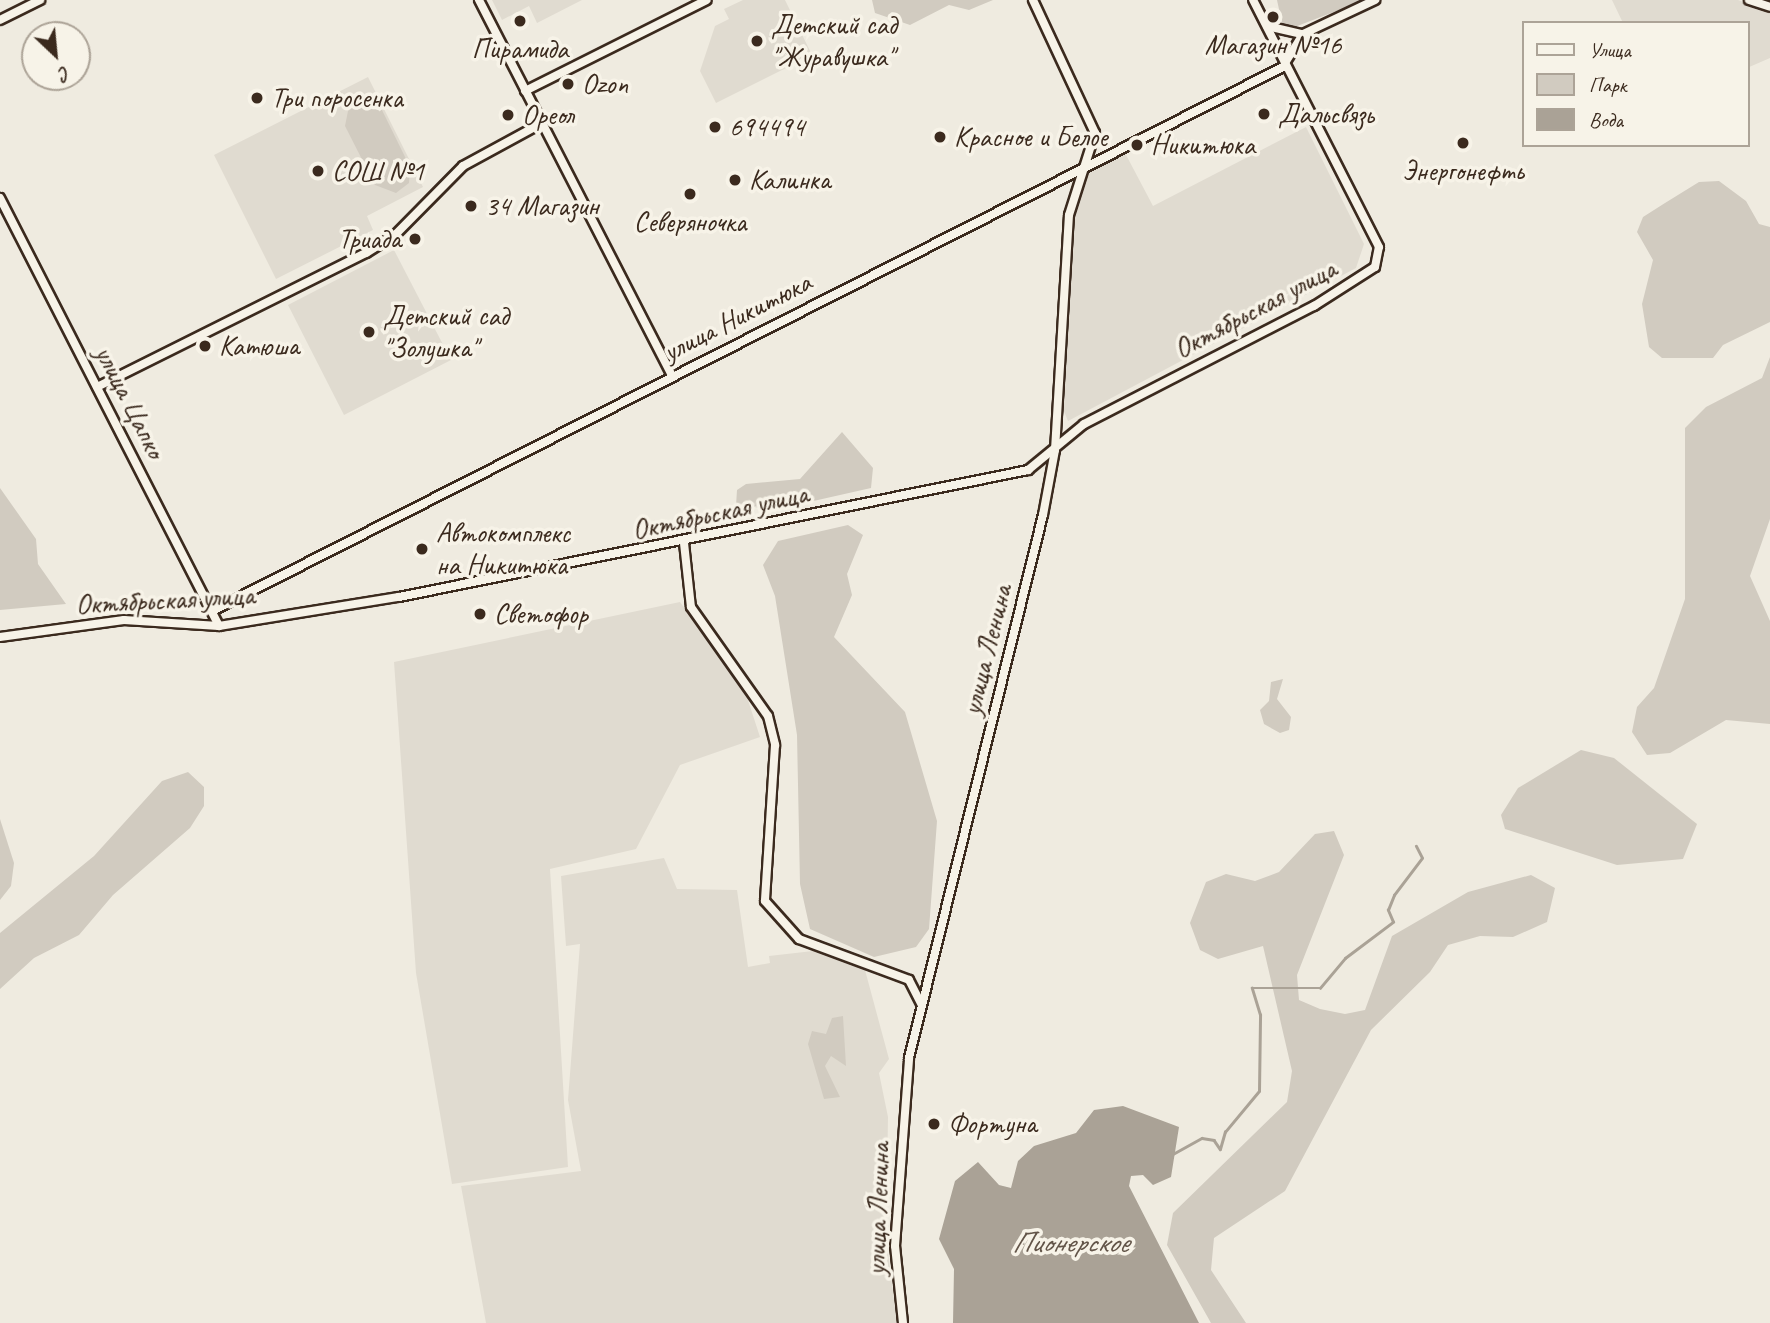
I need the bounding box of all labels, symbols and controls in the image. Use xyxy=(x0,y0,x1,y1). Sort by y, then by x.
place label: Детский сад "Журавушка" xyxy=(771,8,897,74)
marker: Магазин №16 xyxy=(1265,9,1281,25)
marker: Пирамида xyxy=(512,13,528,29)
north arrow xyxy=(21,21,91,91)
legend xyxy=(1522,21,1749,147)
place label: Магазин №16 xyxy=(1205,28,1341,62)
place label: Пирамида xyxy=(472,32,568,66)
marker: Детский сад "Журавушка" xyxy=(749,33,765,49)
text: Улица xyxy=(1589,37,1631,63)
text: С xyxy=(55,60,74,86)
place label: Ozon xyxy=(582,67,628,101)
text: Парк xyxy=(1589,72,1626,98)
marker: Ozon xyxy=(560,76,576,92)
place label: Три поросенка xyxy=(271,81,404,115)
marker: Три поросенка xyxy=(249,90,265,106)
place label: Дальсвязь xyxy=(1278,97,1374,131)
place label: Ореол xyxy=(522,98,573,132)
marker: Дальсвязь xyxy=(1256,106,1272,122)
marker: Ореол xyxy=(500,107,516,123)
text: Вода xyxy=(1589,107,1623,133)
place label: 694494 xyxy=(729,110,805,144)
marker: 694494 xyxy=(707,119,723,135)
place label: Красное и Белое xyxy=(954,120,1107,154)
place label: Никитюка xyxy=(1151,128,1255,162)
marker: Красное и Белое xyxy=(932,129,948,145)
marker: Энергонефть xyxy=(1455,135,1471,151)
marker: Никитюка xyxy=(1129,137,1145,153)
place label: СОШ №1 xyxy=(332,154,424,188)
place label: Энергонефть xyxy=(1402,154,1524,188)
marker: СОШ №1 xyxy=(310,163,326,179)
place label: Калинка xyxy=(749,163,830,197)
marker: Калинка xyxy=(727,172,743,188)
marker: Северяночка xyxy=(682,186,698,202)
place label: 34 Магазин xyxy=(485,189,599,223)
marker: 34 Магазин xyxy=(463,198,479,214)
place label: Северяночка xyxy=(634,205,746,239)
place label: Триада xyxy=(338,222,401,256)
marker: Триада xyxy=(407,231,423,247)
street label: Октябрьская улица xyxy=(1168,252,1342,366)
street label: улица Никитюка xyxy=(656,265,818,369)
place label: Детский сад "Золушка" xyxy=(383,299,509,365)
marker: Детский сад "Золушка" xyxy=(361,324,377,340)
place label: Катюша xyxy=(219,329,299,363)
marker: Катюша xyxy=(197,338,213,354)
street label: улица Цапко xyxy=(87,340,173,464)
street label: Октябрьская улица xyxy=(628,477,812,547)
place label: Автокомплекс на Никитюка xyxy=(436,516,571,582)
marker: Автокомплекс на Никитюка xyxy=(414,541,430,557)
street label: Октябрьская улица xyxy=(74,579,256,621)
street label: улица Ленина xyxy=(955,582,1019,718)
place label: Светофор xyxy=(494,597,588,631)
marker: Светофор xyxy=(472,606,488,622)
place label: Фортуна xyxy=(948,1107,1037,1141)
marker: Фортуна xyxy=(926,1116,942,1132)
street label: улица Ленина xyxy=(859,1142,897,1276)
water label: Пионерское xyxy=(1012,1224,1128,1260)

